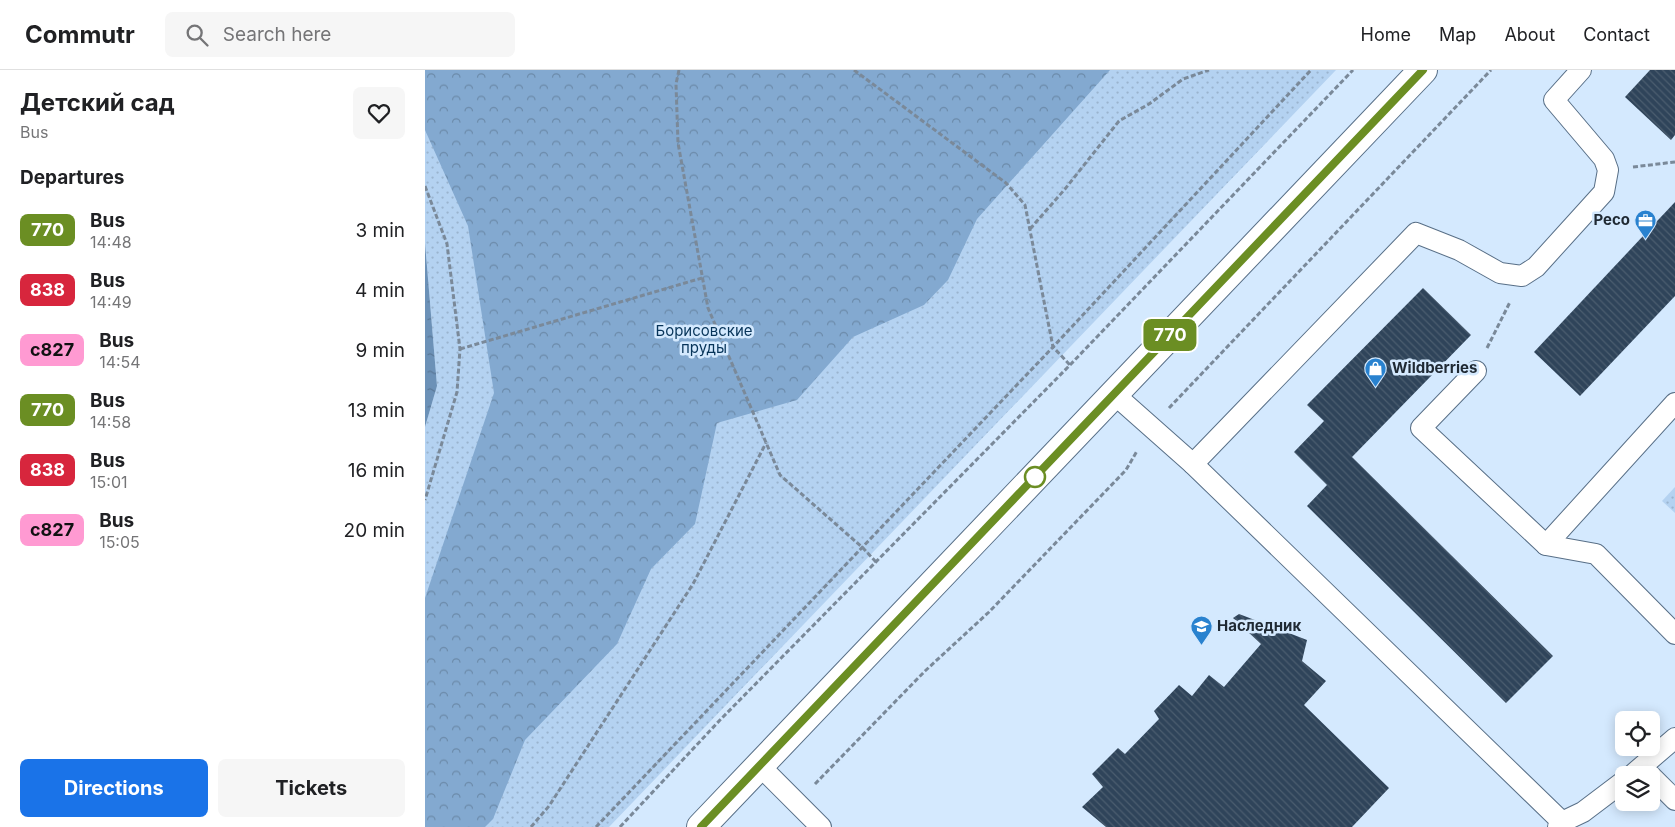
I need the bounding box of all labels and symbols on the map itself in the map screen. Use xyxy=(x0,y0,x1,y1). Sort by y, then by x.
office icon: Ресо xyxy=(1634,208,1658,239)
place label: Ресо xyxy=(1593,210,1630,229)
line badge: 770 xyxy=(1141,319,1199,351)
park label: Борисовские пруды xyxy=(655,321,753,357)
shop icon: Wildberries xyxy=(1364,356,1388,387)
place label: Wildberries xyxy=(1392,358,1477,377)
unlabelled marker xyxy=(1024,466,1046,488)
school or university icon: Наследник xyxy=(1189,614,1213,645)
place label: Наследник xyxy=(1217,616,1301,635)

